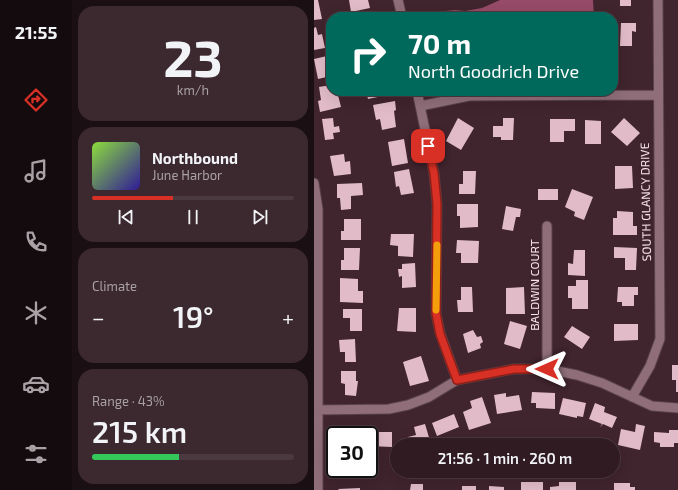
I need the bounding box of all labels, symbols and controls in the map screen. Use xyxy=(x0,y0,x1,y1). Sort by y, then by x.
text: 21:55 xyxy=(15,21,57,43)
text: 23 xyxy=(163,25,223,87)
text: 70 m xyxy=(408,26,471,60)
icon: right xyxy=(342,28,394,80)
text: North Goodrich Drive xyxy=(408,60,579,82)
text: km/h xyxy=(177,82,209,98)
icon: directions xyxy=(22,86,50,114)
pin xyxy=(411,129,445,163)
icon: arrive xyxy=(417,135,439,157)
street label: SOUTH GLANCY DRIVE xyxy=(637,142,653,261)
text: Northbound xyxy=(152,149,238,167)
icon: music xyxy=(22,157,50,185)
text: June Harbor xyxy=(152,167,222,183)
icon: previous xyxy=(115,206,137,228)
icon: pause xyxy=(182,206,204,228)
icon: next xyxy=(249,206,271,228)
icon: phone xyxy=(22,228,50,256)
street label: BALDWIN COURT xyxy=(527,239,541,331)
text: Climate xyxy=(92,278,137,294)
text: 19° xyxy=(173,298,214,334)
icon: climate xyxy=(22,299,50,327)
text: − xyxy=(92,304,105,330)
text: + xyxy=(282,304,294,330)
position arrow xyxy=(526,348,568,390)
icon: car xyxy=(22,370,50,398)
text: Range · 43% xyxy=(92,393,165,409)
text: 215 km xyxy=(92,413,187,449)
speed limit sign: 30 xyxy=(326,426,378,478)
icon: filters xyxy=(22,440,50,468)
text: 21:56 · 1 min · 260 m xyxy=(438,449,572,467)

